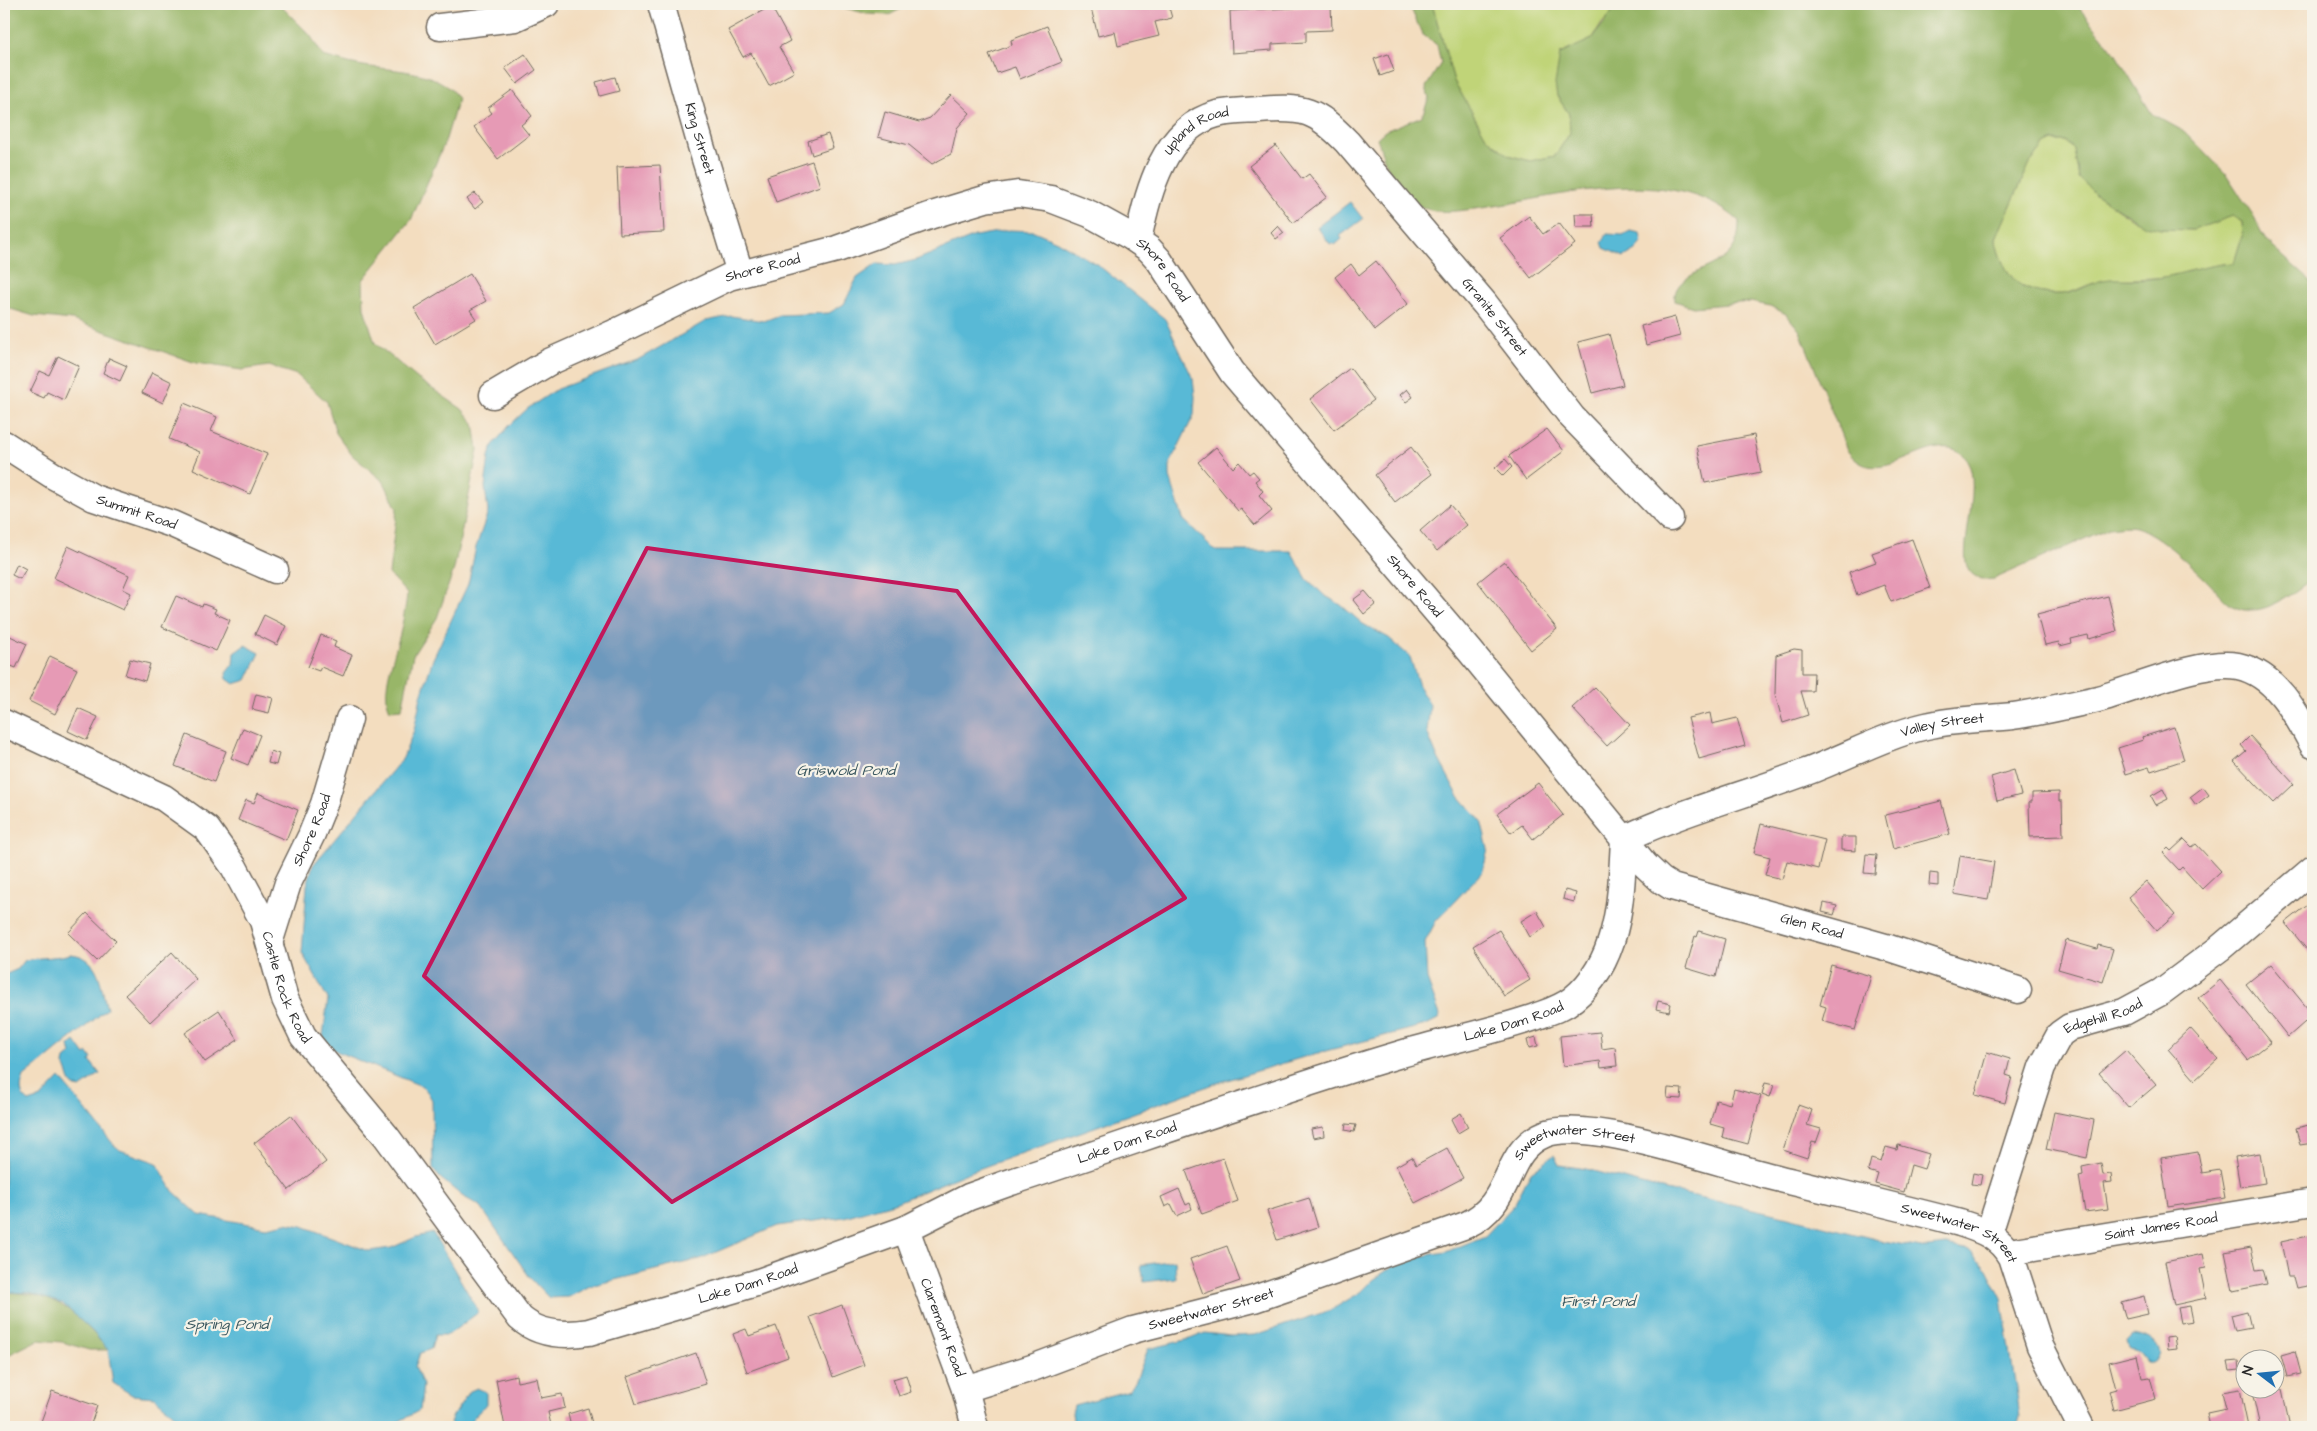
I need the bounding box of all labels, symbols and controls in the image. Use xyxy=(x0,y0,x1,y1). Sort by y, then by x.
street label: King Street xyxy=(679,101,719,177)
street label: Upland Road xyxy=(1159,102,1230,159)
street label: Shore Road xyxy=(1132,233,1194,306)
street label: Shore Road xyxy=(723,249,803,288)
street label: Granite Street xyxy=(1457,274,1532,361)
street label: Summit Road xyxy=(94,490,180,535)
street label: Shore Road xyxy=(1382,550,1447,622)
street label: Valley Street xyxy=(1898,708,1985,743)
water label: Griswold Pond xyxy=(797,760,898,781)
street label: Shore Road xyxy=(288,792,336,870)
street label: Glen Road xyxy=(1778,908,1845,945)
street label: Castle Rock Road xyxy=(256,929,315,1048)
street label: Edgehill Road xyxy=(2059,994,2146,1039)
street label: Lake Dam Road xyxy=(1462,997,1567,1047)
street label: Lake Dam Road xyxy=(1075,1117,1179,1169)
street label: Sweetwater Street xyxy=(1509,1120,1637,1164)
street label: Sweetwater Street xyxy=(1899,1198,2022,1266)
street label: Saint James Road xyxy=(2103,1208,2219,1246)
street label: Lake Dam Road xyxy=(696,1259,801,1309)
street label: Claremont Road xyxy=(915,1275,970,1380)
street label: Sweetwater Street xyxy=(1146,1283,1277,1336)
water label: First Pond xyxy=(1561,1291,1638,1312)
water label: Spring Pond xyxy=(186,1314,272,1336)
north arrow xyxy=(2234,1348,2284,1398)
text: N xyxy=(2238,1364,2259,1378)

